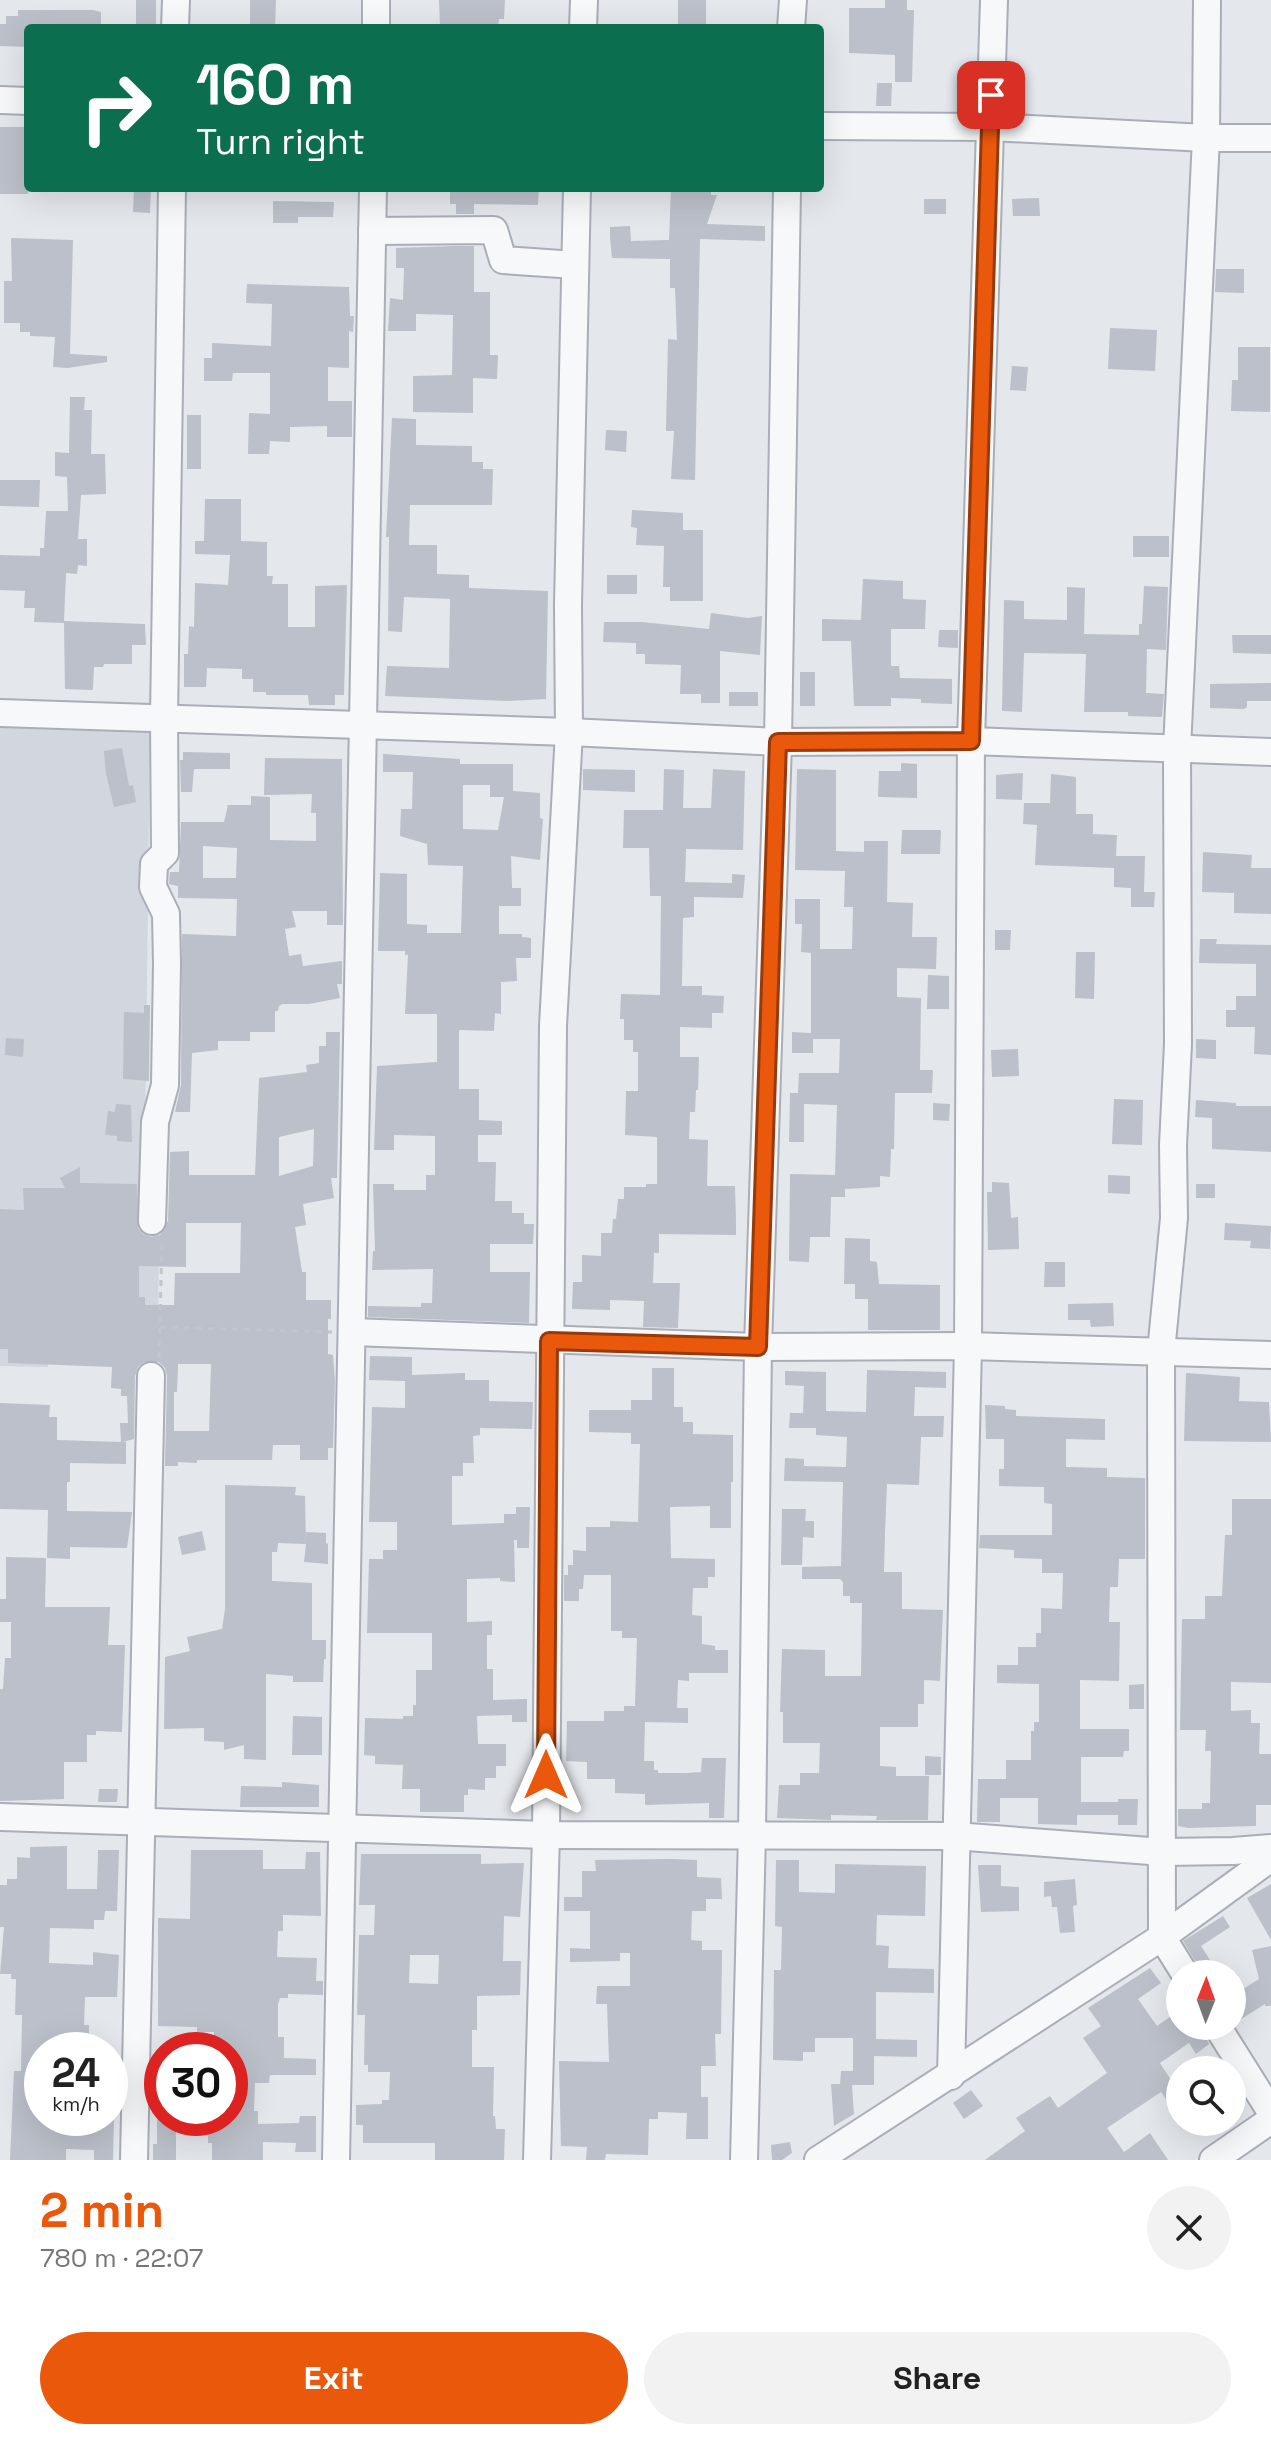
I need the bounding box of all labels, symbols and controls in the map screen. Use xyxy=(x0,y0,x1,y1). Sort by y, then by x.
text: 160 m xyxy=(196,49,354,120)
icon: right xyxy=(64,56,168,160)
pin xyxy=(957,61,1025,129)
icon: arrive xyxy=(969,73,1013,117)
text: Turn right xyxy=(196,119,365,165)
position arrow xyxy=(504,1733,588,1817)
north arrow xyxy=(1166,1960,1246,2040)
map controls xyxy=(1166,1960,1246,2136)
speed limit sign: 30 xyxy=(144,2032,248,2136)
text: 24 xyxy=(52,2048,100,2099)
button: search xyxy=(1166,2056,1246,2136)
text: km/h xyxy=(52,2091,100,2117)
text: 2 min xyxy=(40,2180,164,2241)
button: close xyxy=(1147,2186,1231,2270)
text: 780 m · 22:07 xyxy=(40,2241,204,2275)
button: Exit xyxy=(40,2332,628,2424)
button: Share xyxy=(644,2332,1231,2424)

